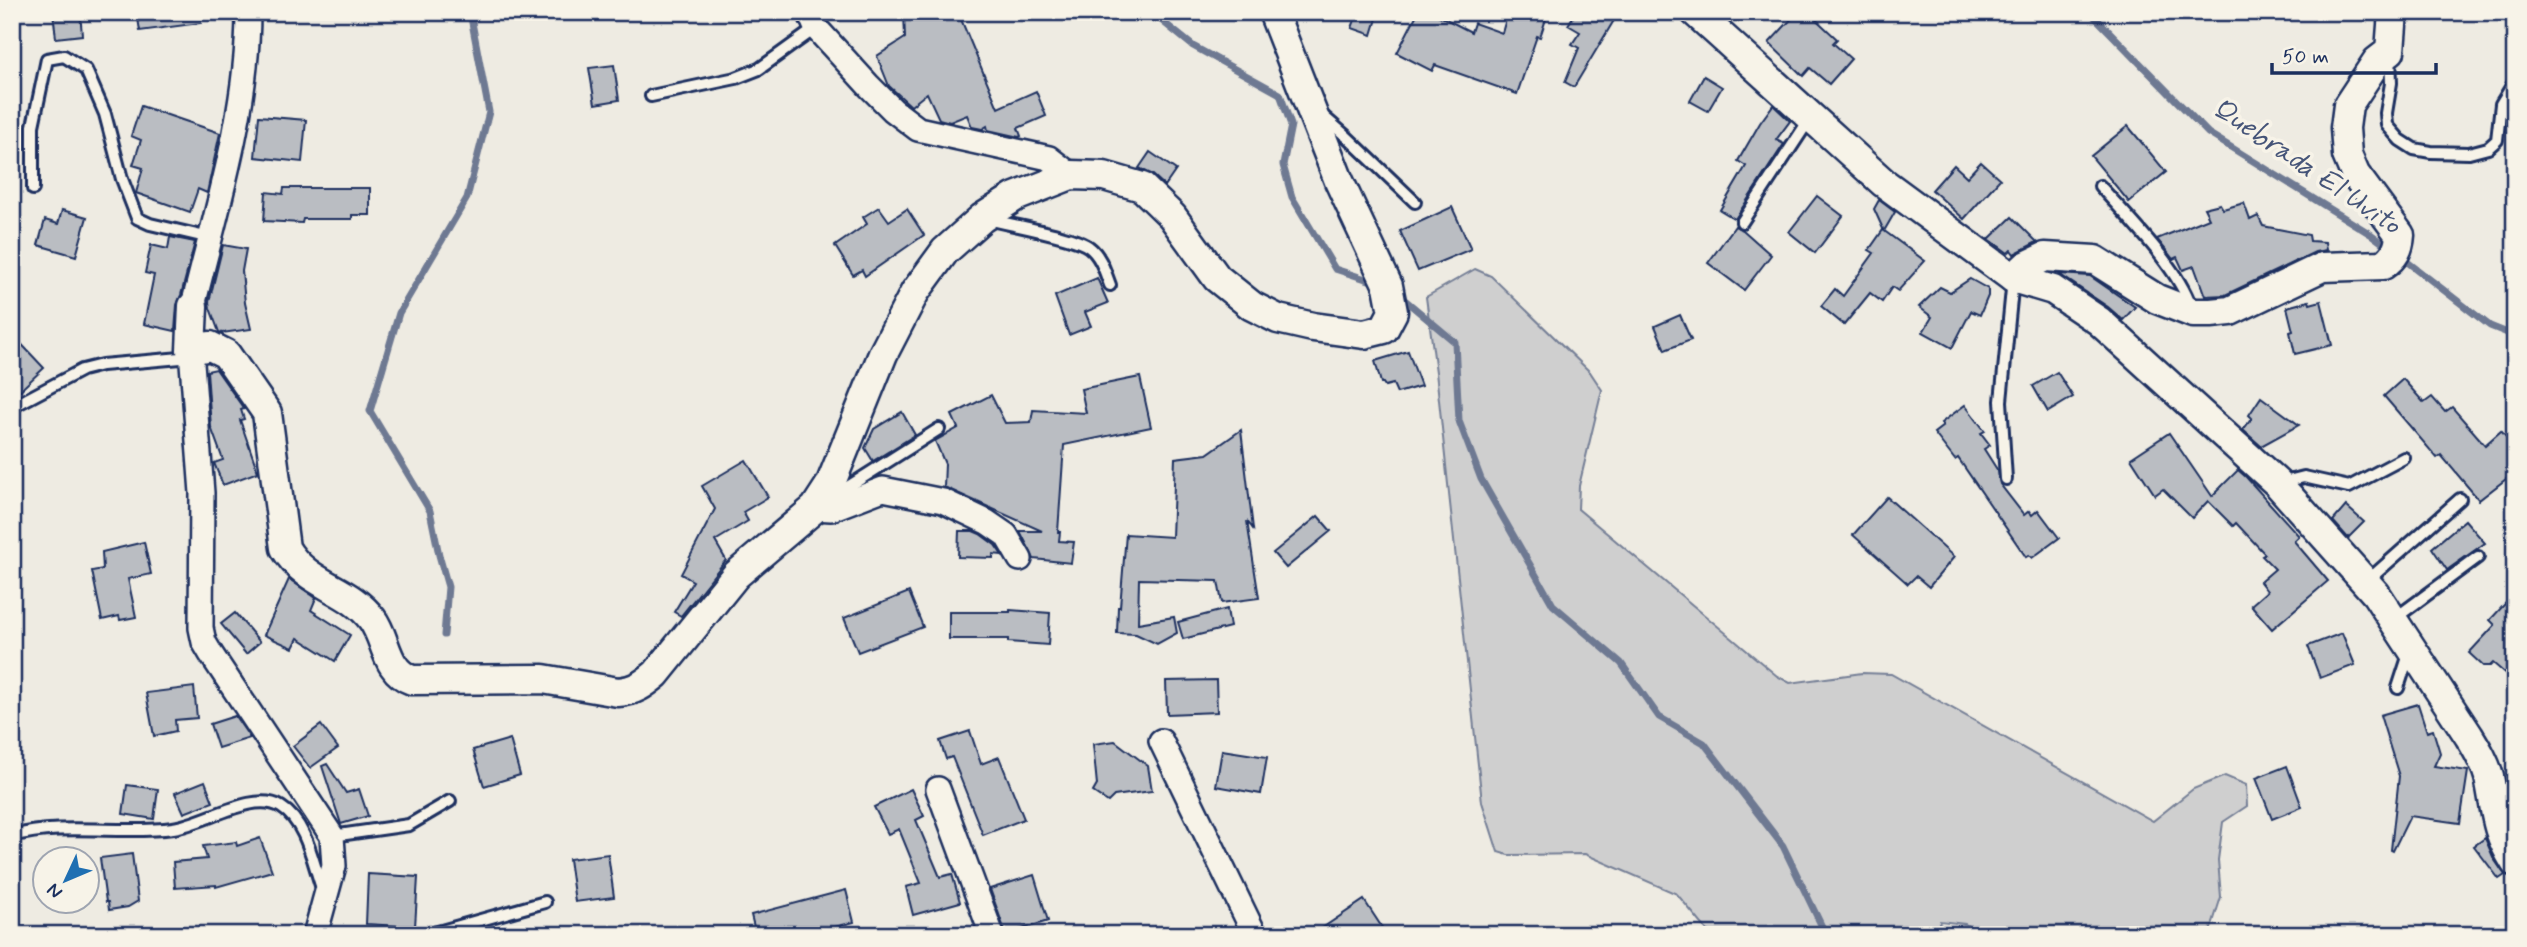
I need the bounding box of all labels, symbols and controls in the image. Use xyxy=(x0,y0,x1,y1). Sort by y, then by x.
scale bar xyxy=(2272,32,2436,76)
text: 50 m xyxy=(2282,43,2329,71)
water label: Quebrada El Uvito xyxy=(2204,90,2409,245)
north arrow xyxy=(32,846,102,916)
text: N xyxy=(41,878,68,904)

